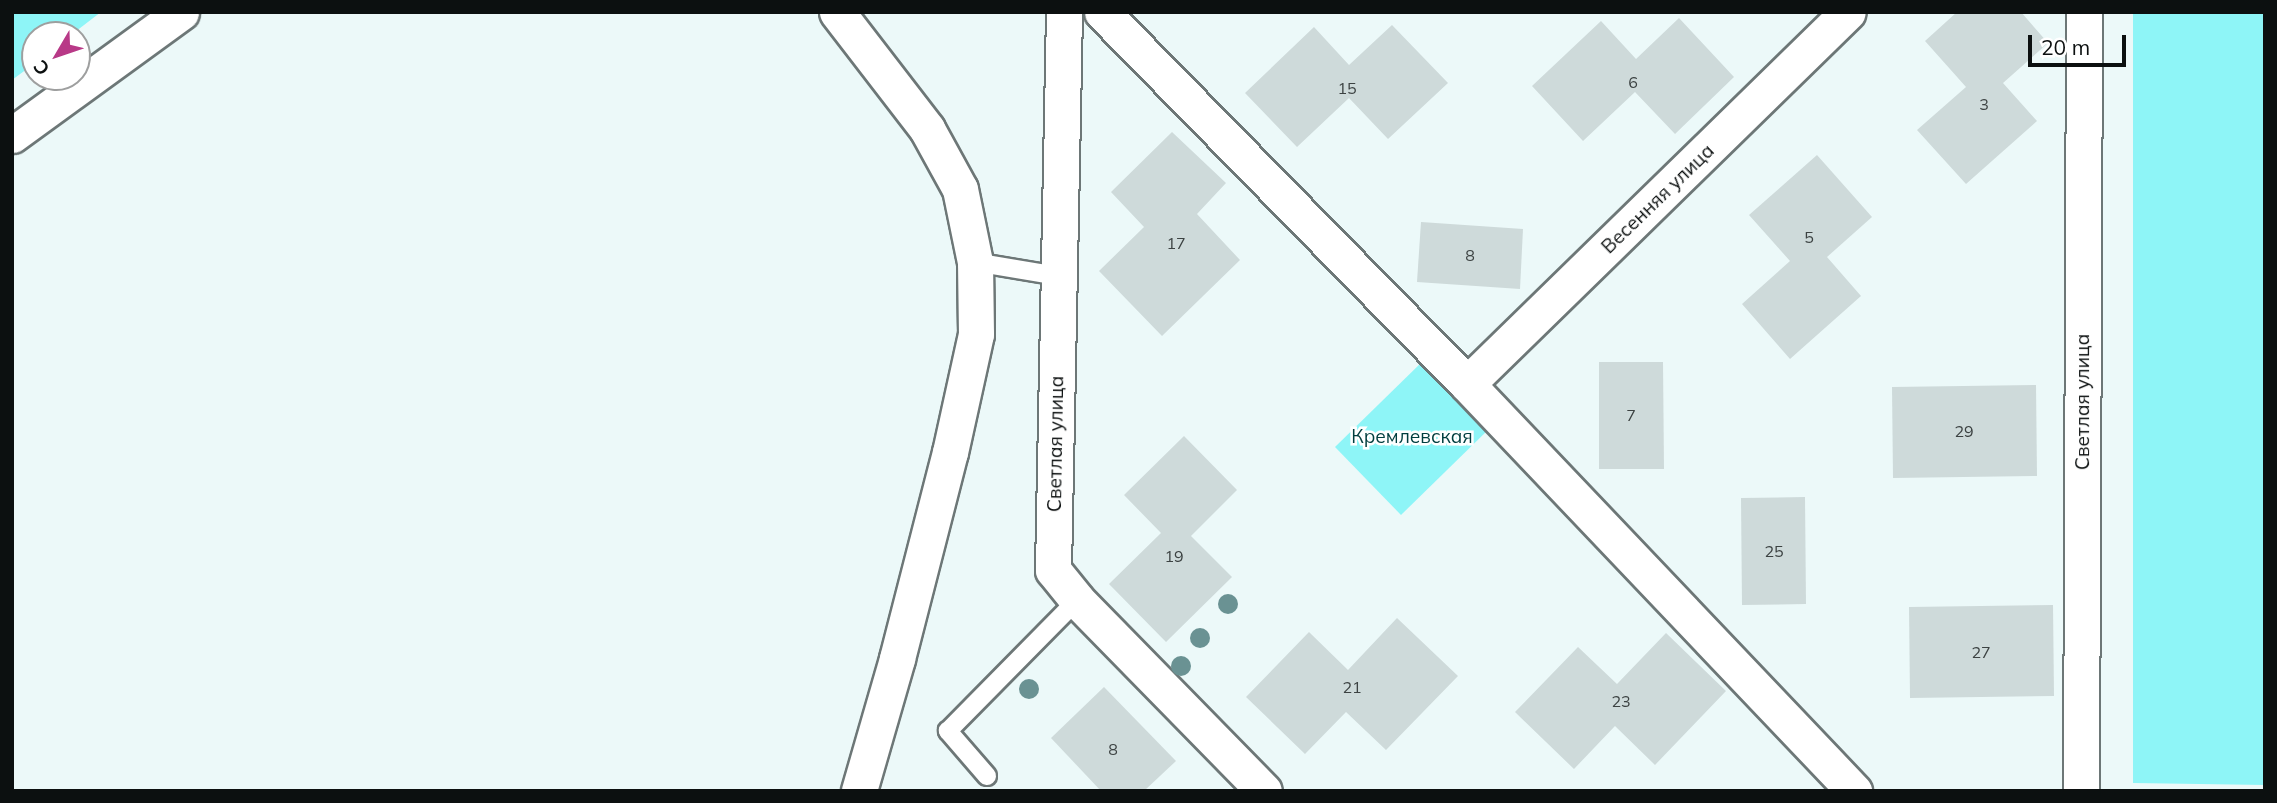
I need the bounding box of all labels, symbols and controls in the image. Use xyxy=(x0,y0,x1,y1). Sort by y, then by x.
north arrow xyxy=(21,21,91,91)
scale bar xyxy=(2032,21,2130,65)
text: 20 m xyxy=(2041,34,2090,60)
text: С xyxy=(28,55,55,81)
house number: 6 xyxy=(1628,72,1638,92)
house number: 15 xyxy=(1337,78,1357,98)
house number: 3 xyxy=(1979,94,1989,114)
street label: Весенняя улица xyxy=(1597,140,1719,258)
house number: 5 xyxy=(1804,227,1814,247)
house number: 17 xyxy=(1166,233,1186,253)
house number: 8 xyxy=(1465,245,1475,265)
street label: Светлая улица xyxy=(2072,334,2094,470)
street label: Светлая улица xyxy=(1043,376,1069,512)
house number: 7 xyxy=(1626,405,1636,425)
house number: 29 xyxy=(1954,421,1974,441)
park label: Кремлевская xyxy=(1351,426,1473,448)
house number: 25 xyxy=(1764,541,1784,561)
house number: 19 xyxy=(1164,546,1184,566)
house number: 27 xyxy=(1971,642,1991,662)
house number: 21 xyxy=(1342,677,1362,697)
house number: 23 xyxy=(1611,691,1631,711)
house number: 8 xyxy=(1108,739,1118,759)

